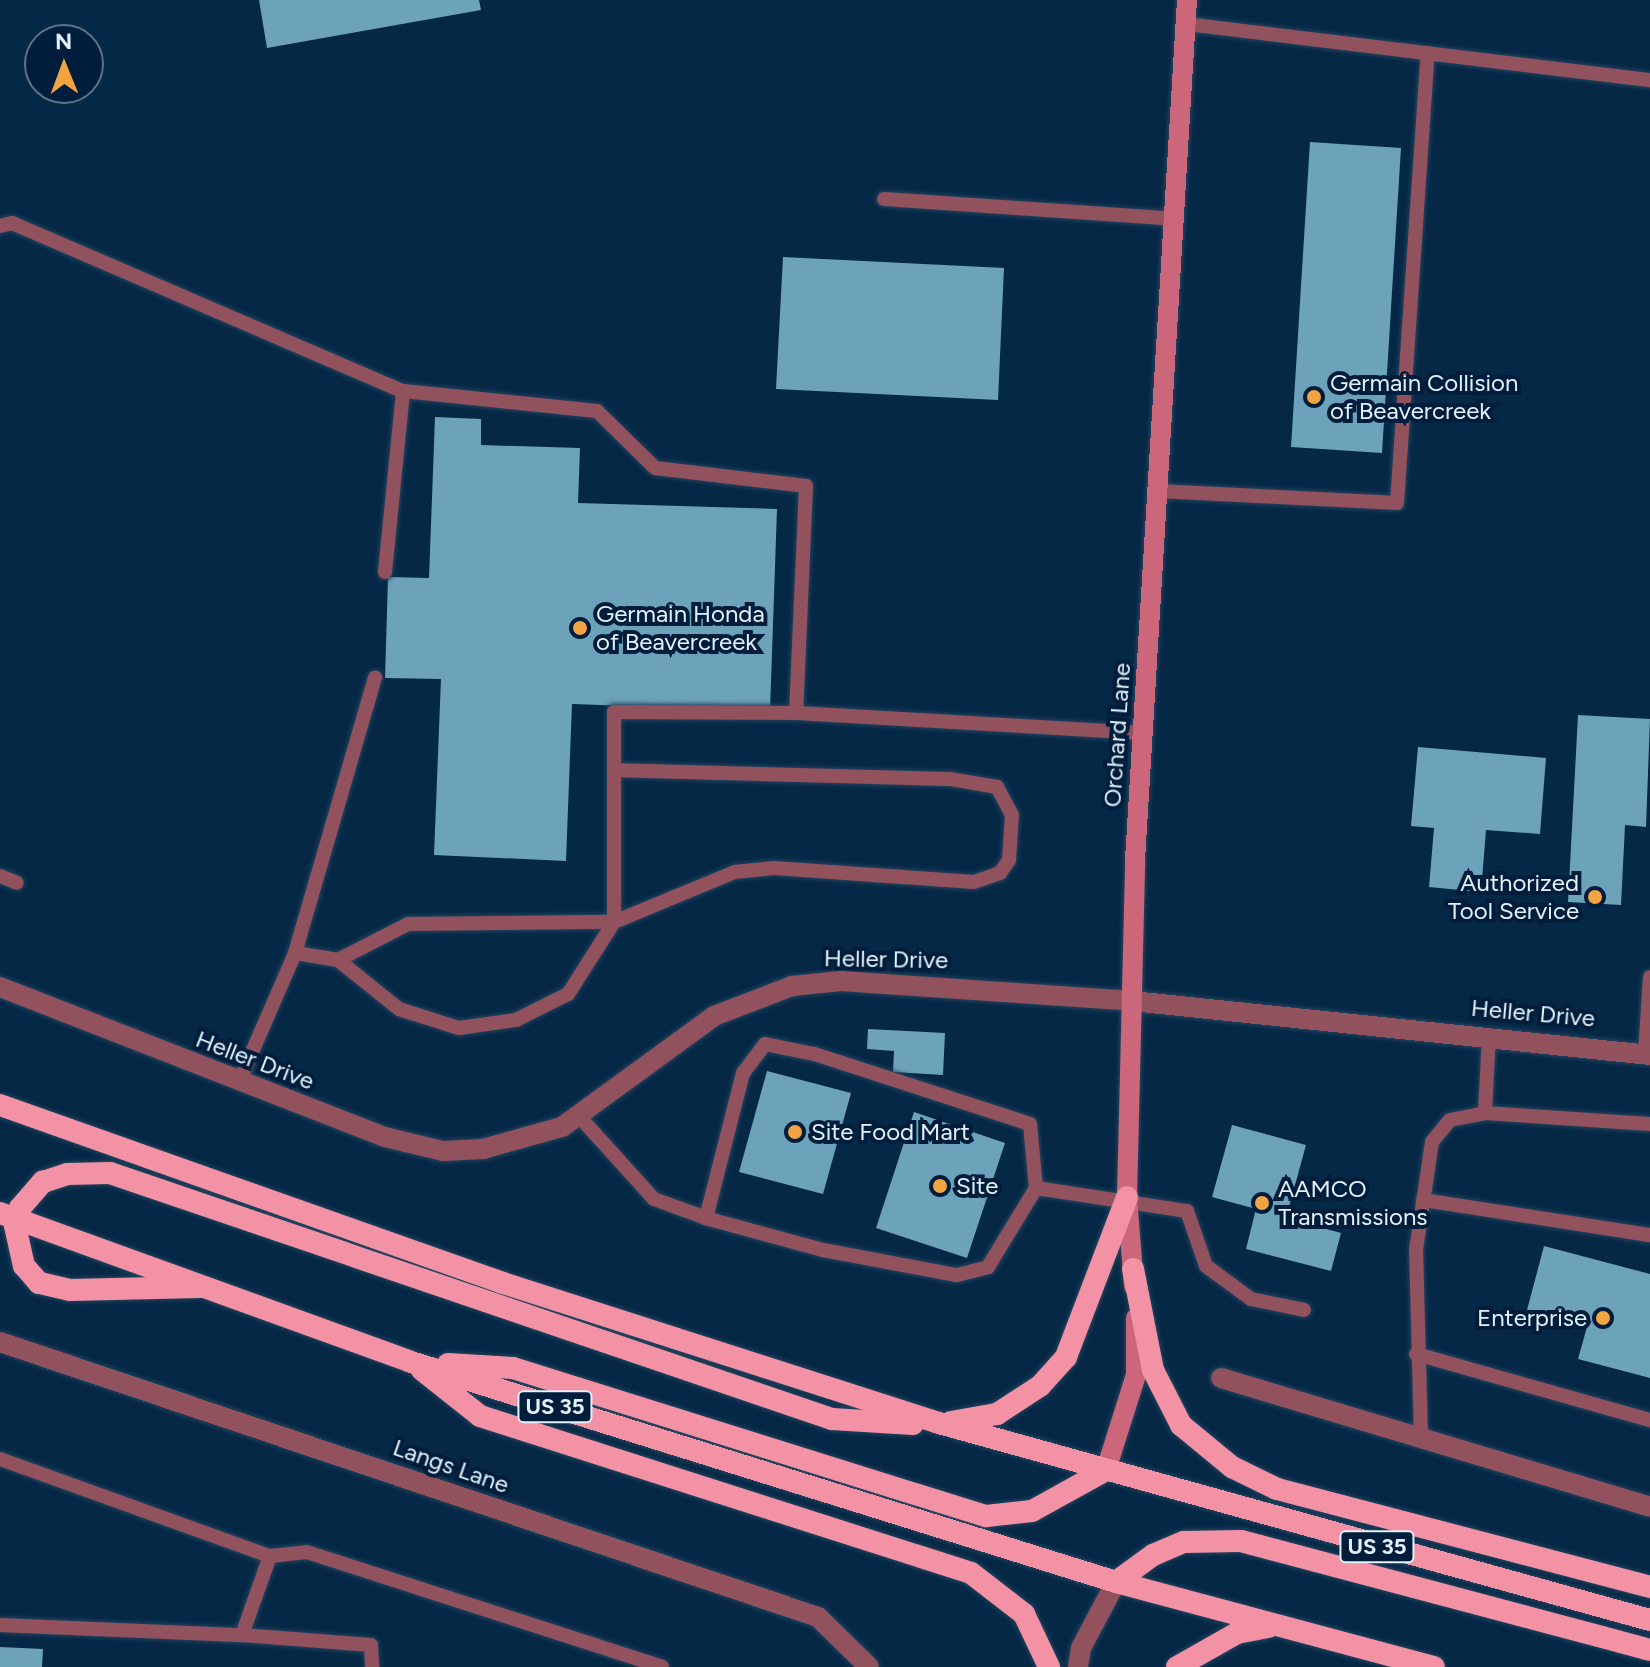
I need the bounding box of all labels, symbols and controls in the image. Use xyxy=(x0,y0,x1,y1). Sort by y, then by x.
north arrow xyxy=(24,24,104,104)
text: N xyxy=(55,28,72,55)
place label: Germain Collision of Beavercreek xyxy=(1330,369,1518,425)
marker: Germain Collision of Beavercreek xyxy=(1305,388,1323,406)
place label: Germain Honda of Beavercreek xyxy=(596,600,765,656)
marker: Germain Honda of Beavercreek xyxy=(571,619,589,637)
street label: Orchard Lane xyxy=(1098,662,1136,808)
place label: Authorized Tool Service xyxy=(1448,869,1579,925)
marker: Authorized Tool Service xyxy=(1586,888,1604,906)
street label: Heller Drive xyxy=(824,944,948,974)
street label: Heller Drive xyxy=(1470,993,1596,1033)
street label: Heller Drive xyxy=(192,1024,318,1096)
place label: Site Food Mart xyxy=(811,1118,970,1146)
marker: Site Food Mart xyxy=(786,1123,804,1141)
place label: Site xyxy=(956,1172,998,1200)
place label: AAMCO Transmissions xyxy=(1278,1175,1427,1231)
marker: Site xyxy=(931,1177,949,1195)
marker: AAMCO Transmissions xyxy=(1253,1194,1271,1212)
place label: Enterprise xyxy=(1477,1304,1587,1332)
marker: Enterprise xyxy=(1594,1309,1612,1327)
road number: US 35 xyxy=(517,1389,593,1425)
street label: Langs Lane xyxy=(389,1433,513,1499)
road number: US 35 xyxy=(1339,1529,1415,1565)

